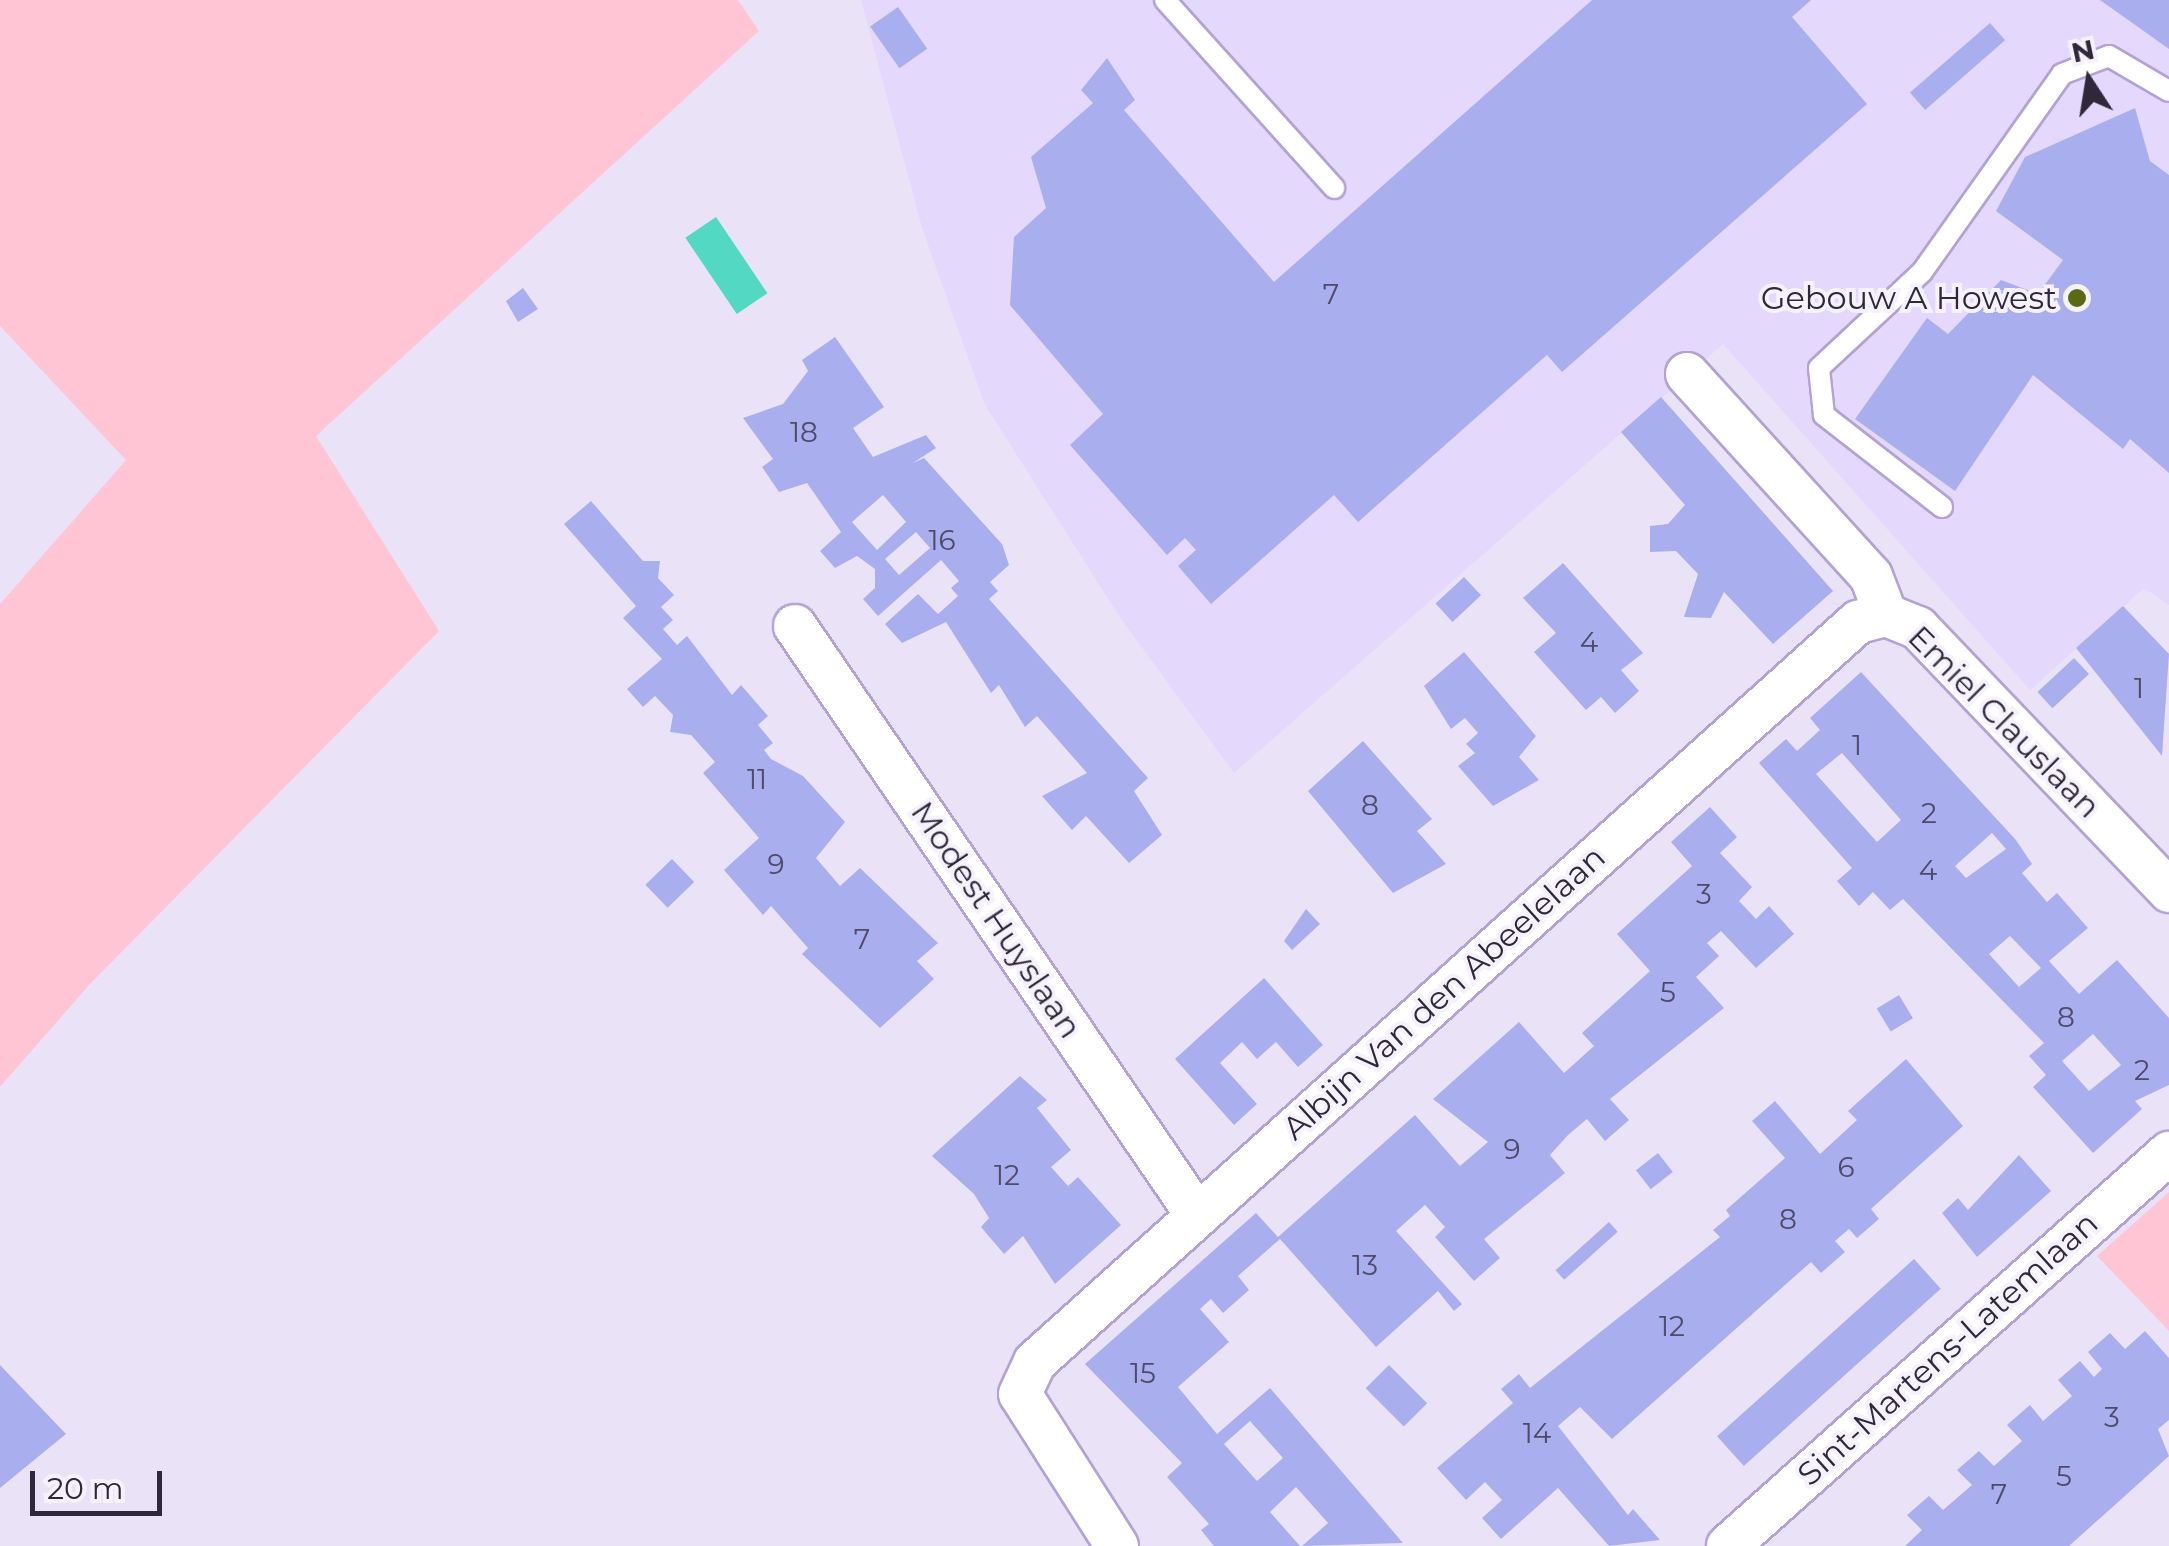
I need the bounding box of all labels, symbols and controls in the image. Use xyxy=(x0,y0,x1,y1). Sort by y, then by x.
north arrow xyxy=(2039,30,2139,130)
text: N xyxy=(2068,32,2097,70)
house number: 7 xyxy=(1323,277,1339,311)
place label: Gebouw A Howest xyxy=(1761,279,2057,317)
marker: Gebouw A Howest xyxy=(2066,287,2088,309)
house number: 18 xyxy=(790,415,818,449)
house number: 16 xyxy=(928,523,956,557)
street label: Emiel Clauslaan xyxy=(1900,618,2108,826)
house number: 4 xyxy=(1580,625,1598,659)
house number: 1 xyxy=(2134,671,2144,705)
house number: 1 xyxy=(1852,728,1862,762)
house number: 11 xyxy=(747,762,767,796)
house number: 8 xyxy=(1361,788,1379,822)
street label: Modest Huyslaan xyxy=(903,795,1089,1045)
house number: 2 xyxy=(1921,796,1937,830)
street label: Albijn Van den Abeelelaan xyxy=(1275,838,1613,1148)
house number: 9 xyxy=(767,847,785,881)
house number: 4 xyxy=(1919,853,1937,887)
house number: 3 xyxy=(1696,877,1712,911)
house number: 7 xyxy=(854,922,870,956)
house number: 5 xyxy=(1660,975,1676,1009)
house number: 8 xyxy=(2057,1000,2075,1034)
house number: 2 xyxy=(2134,1053,2150,1087)
house number: 9 xyxy=(1503,1132,1521,1166)
house number: 6 xyxy=(1837,1150,1855,1184)
house number: 12 xyxy=(994,1158,1020,1192)
house number: 8 xyxy=(1779,1202,1797,1236)
street label: Sint-Martens-Latemlaan xyxy=(1790,1204,2106,1494)
house number: 13 xyxy=(1352,1248,1378,1282)
house number: 12 xyxy=(1659,1309,1685,1343)
house number: 15 xyxy=(1130,1356,1156,1390)
house number: 3 xyxy=(2104,1400,2120,1434)
house number: 14 xyxy=(1523,1416,1551,1450)
scale bar xyxy=(35,1451,168,1513)
house number: 5 xyxy=(2056,1459,2072,1493)
text: 20 m xyxy=(47,1470,124,1507)
house number: 7 xyxy=(1991,1477,2007,1511)

